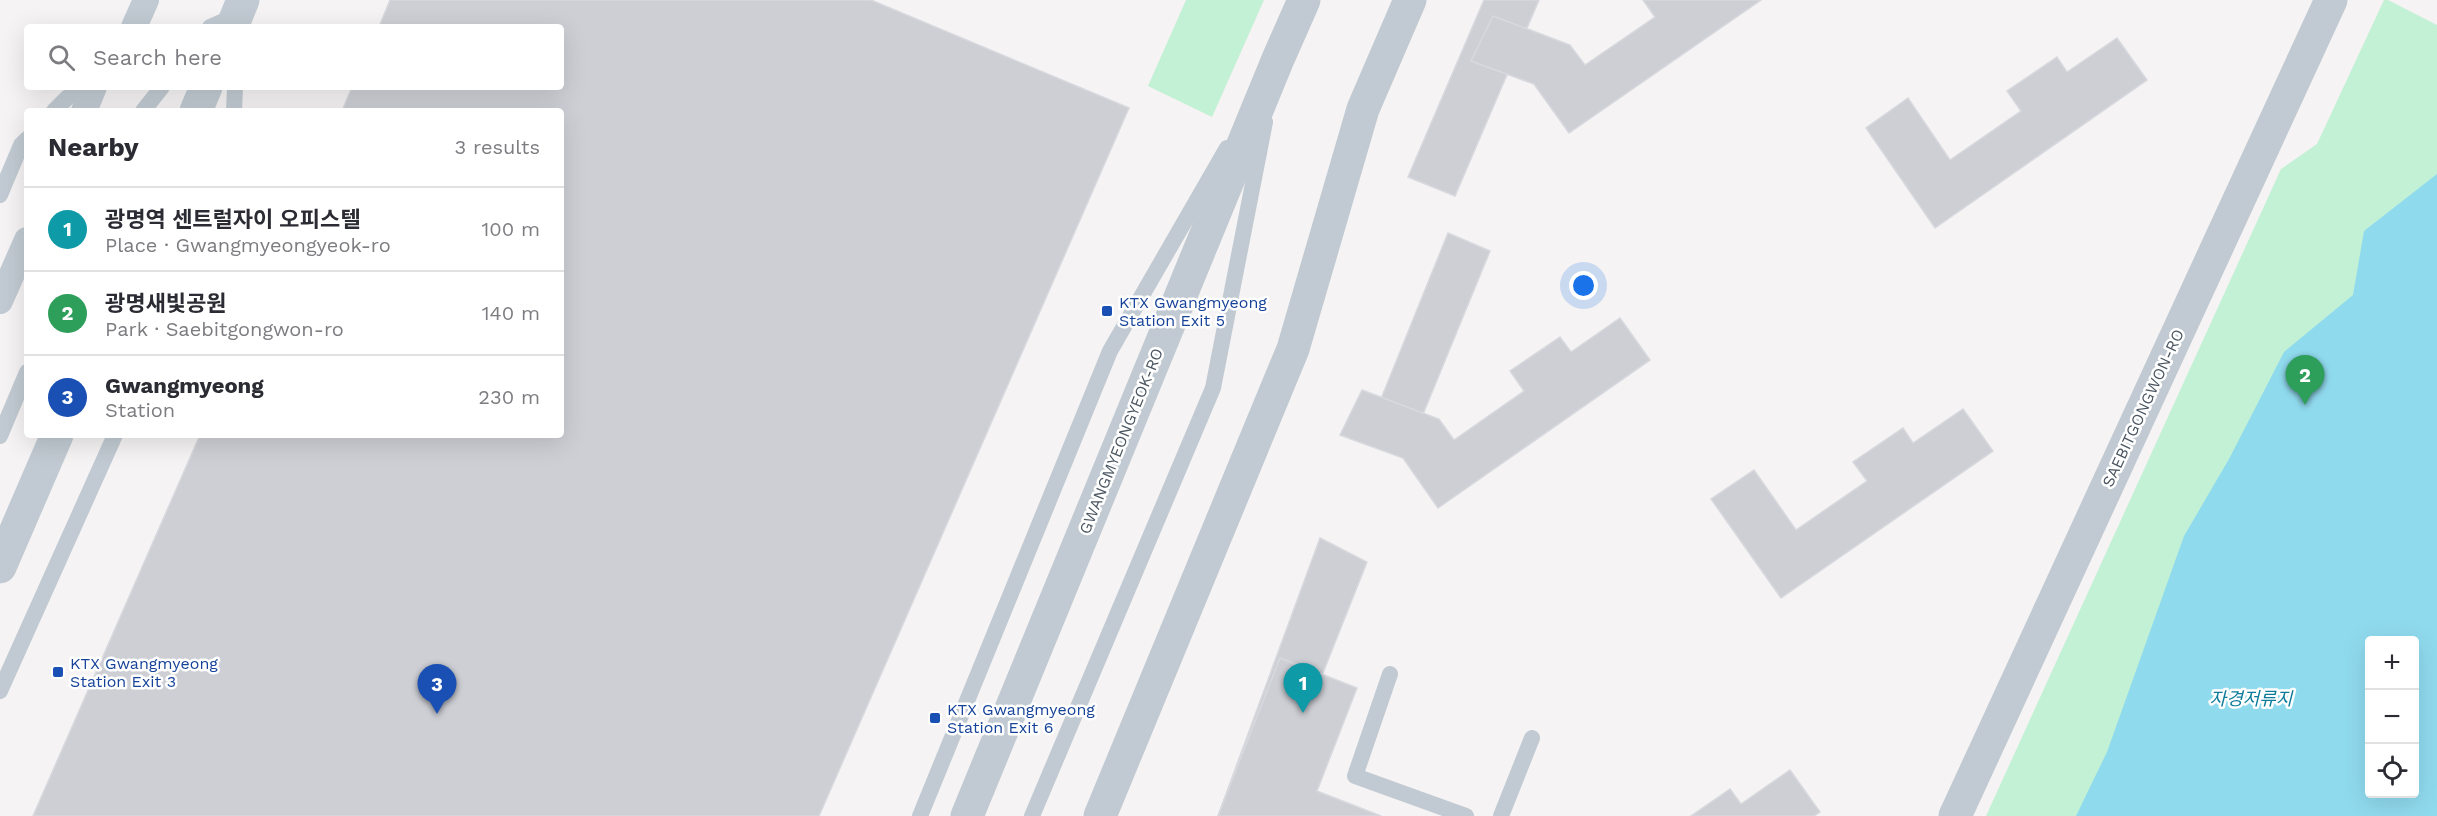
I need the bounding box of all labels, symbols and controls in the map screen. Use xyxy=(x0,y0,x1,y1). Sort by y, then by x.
search box xyxy=(24,24,564,90)
icon: search xyxy=(45,41,78,74)
text: Search here xyxy=(93,45,222,70)
text: Nearby xyxy=(48,132,139,162)
text: 3 results xyxy=(455,135,540,159)
text: 광명역 센트럴자이 오피스텔 xyxy=(105,207,360,232)
text: 1 xyxy=(63,217,72,241)
text: 100 m xyxy=(481,217,540,241)
text: Place · Gwangmyeongyeok-ro xyxy=(105,233,391,257)
your location xyxy=(1569,271,1598,300)
text: 광명새빛공원 xyxy=(105,291,226,316)
place label: KTX Gwangmyeong Station Exit 5 xyxy=(1119,293,1267,330)
text: 2 xyxy=(62,301,73,325)
text: 140 m xyxy=(482,301,540,325)
marker: KTX Gwangmyeong Station Exit 5 xyxy=(1100,304,1114,318)
text: Park · Saebitgongwon-ro xyxy=(105,317,344,341)
street label: SAEBITGONGWON-RO xyxy=(2098,326,2188,490)
street label: GWANGMYEONGYEOK-RO xyxy=(1075,345,1167,537)
pin: 2 xyxy=(2286,356,2324,405)
text: Gwangmyeong xyxy=(105,373,264,398)
text: 3 xyxy=(62,385,73,409)
text: 230 m xyxy=(478,385,540,409)
text: Station xyxy=(105,398,175,422)
map controls xyxy=(2365,636,2419,798)
button: + xyxy=(2365,636,2419,690)
place label: KTX Gwangmyeong Station Exit 3 xyxy=(70,654,218,691)
pin: 3 xyxy=(418,664,456,714)
pin: 1 xyxy=(1284,664,1322,713)
marker: KTX Gwangmyeong Station Exit 3 xyxy=(51,665,65,679)
water label: 자경저류지 xyxy=(2210,688,2294,709)
button: − xyxy=(2365,690,2419,744)
place label: KTX Gwangmyeong Station Exit 6 xyxy=(947,700,1095,737)
marker: KTX Gwangmyeong Station Exit 6 xyxy=(928,711,942,725)
button: locate xyxy=(2365,744,2419,798)

